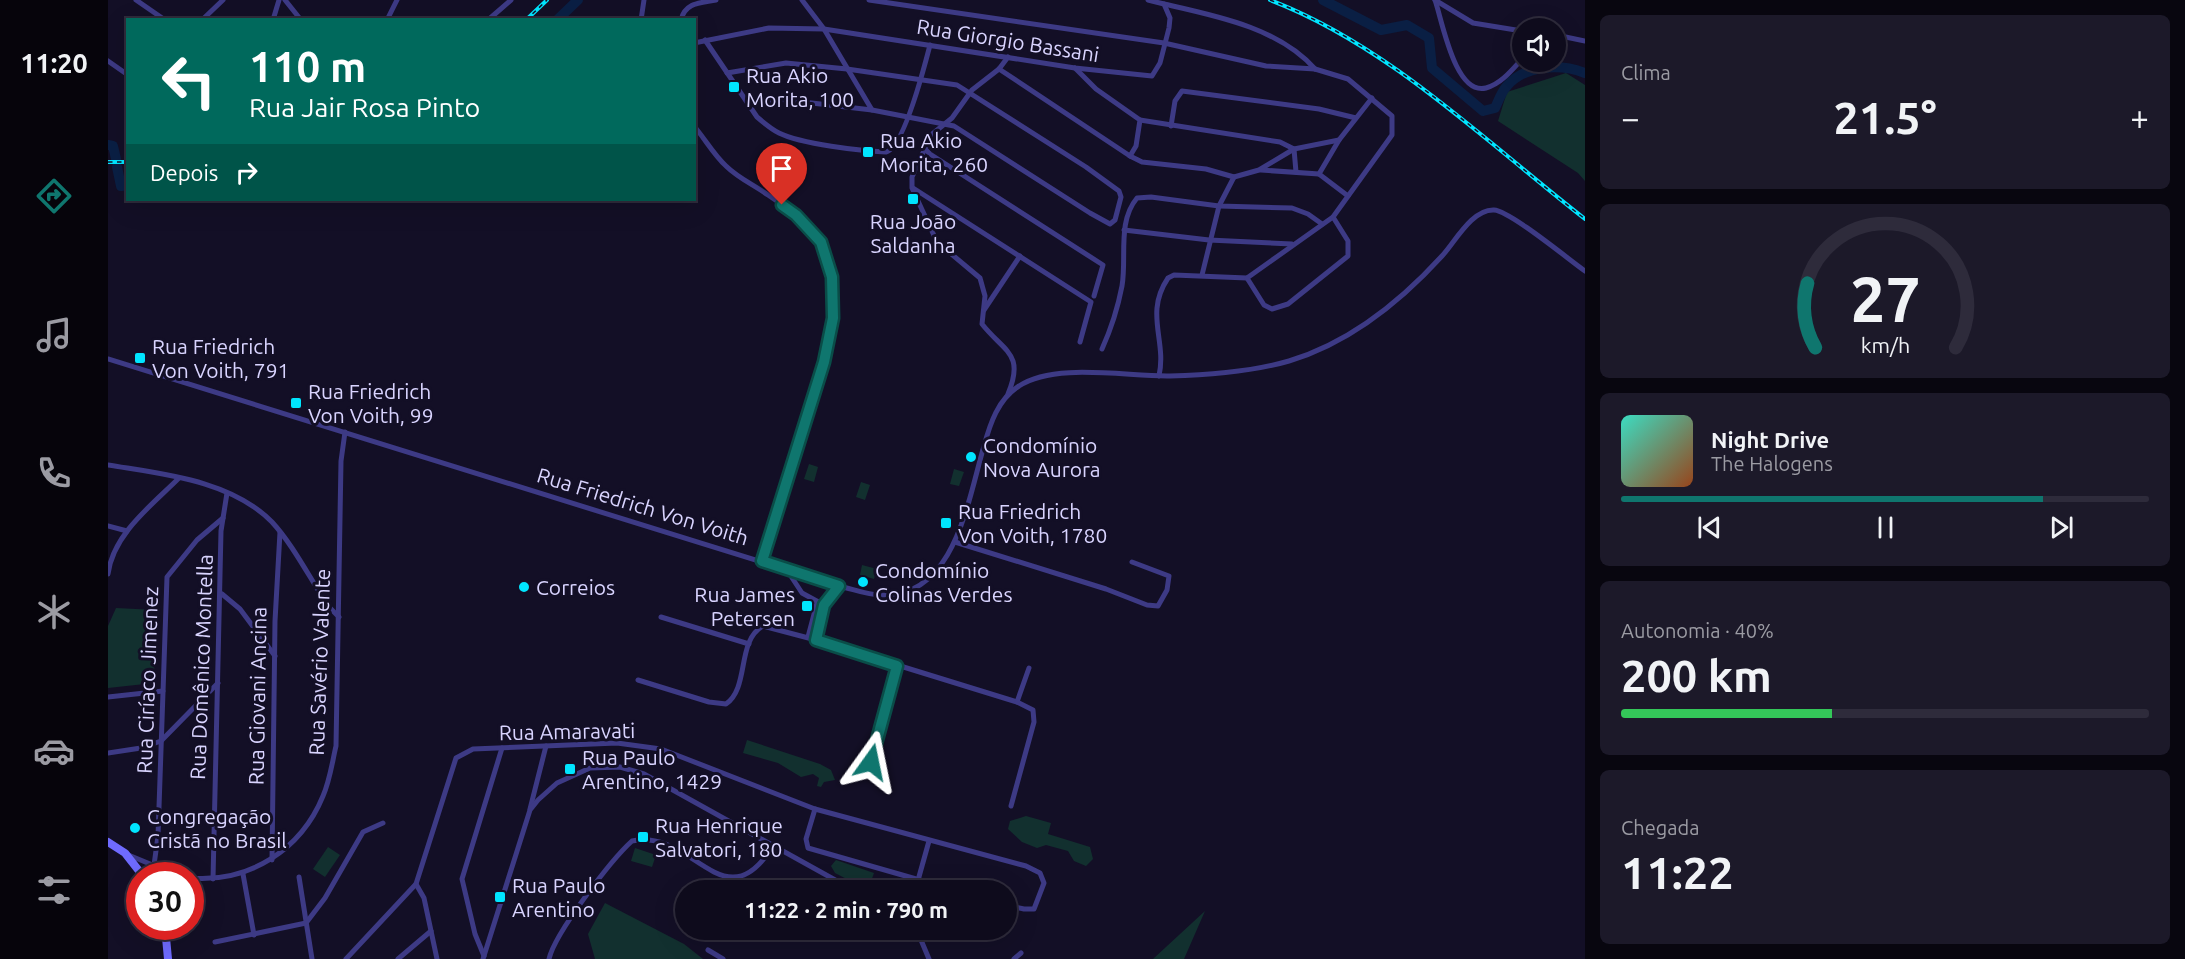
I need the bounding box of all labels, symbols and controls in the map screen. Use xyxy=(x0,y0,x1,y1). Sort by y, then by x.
street label: Rua Giorgio Bassani xyxy=(915,14,1101,66)
map controls xyxy=(1512,18,1566,72)
button: sound xyxy=(1512,18,1566,72)
icon: left xyxy=(150,42,228,120)
text: 110 m xyxy=(249,43,366,90)
text: 11:20 xyxy=(20,48,88,78)
text: Clima xyxy=(1621,61,1671,84)
place label: Rua Akio Morita, 100 xyxy=(746,63,854,111)
marker: Rua Akio Morita, 100 xyxy=(727,80,741,94)
text: Rua Jair Rosa Pinto xyxy=(249,92,480,122)
text: 21.5° xyxy=(1833,92,1937,143)
text: − xyxy=(1621,99,1640,136)
text: + xyxy=(2130,99,2149,136)
place label: Rua Akio Morita, 260 xyxy=(880,128,988,176)
pin xyxy=(756,143,807,205)
marker: Rua Akio Morita, 260 xyxy=(861,145,875,159)
icon: arrive xyxy=(765,152,798,185)
icon: right xyxy=(230,156,263,189)
text: Depois xyxy=(150,160,218,185)
icon: directions xyxy=(33,175,75,217)
marker: Rua João Saldanha xyxy=(906,192,920,206)
place label: Rua João Saldanha xyxy=(870,209,956,257)
text: 27 xyxy=(1850,264,1920,334)
icon: music xyxy=(33,314,75,356)
text: km/h xyxy=(1860,333,1910,357)
place label: Rua Friedrich Von Voith, 791 xyxy=(152,334,289,382)
marker: Rua Friedrich Von Voith, 791 xyxy=(133,351,147,365)
place label: Rua Friedrich Von Voith, 99 xyxy=(308,379,434,427)
marker: Rua Friedrich Von Voith, 99 xyxy=(289,396,303,410)
text: Night Drive xyxy=(1711,427,1829,452)
place label: Condomínio Nova Aurora xyxy=(983,433,1101,481)
marker: Condomínio Nova Aurora xyxy=(964,450,978,464)
icon: phone xyxy=(33,452,75,494)
text: The Halogens xyxy=(1711,452,1833,475)
street label: Rua Friedrich Von Voith xyxy=(534,462,752,550)
place label: Rua Friedrich Von Voith, 1780 xyxy=(958,499,1107,547)
icon: previous xyxy=(1693,511,1726,544)
icon: pause xyxy=(1869,511,1902,544)
icon: next xyxy=(2045,511,2078,544)
marker: Rua Friedrich Von Voith, 1780 xyxy=(939,516,953,530)
street label: Rua Domênico Montella xyxy=(185,554,217,780)
place label: Condomínio Colinas Verdes xyxy=(875,558,1013,606)
street label: Rua Savério Valente xyxy=(304,568,334,756)
place label: Correios xyxy=(536,575,615,599)
marker: Condomínio Colinas Verdes xyxy=(856,575,870,589)
marker: Correios xyxy=(517,580,531,594)
place label: Rua James Petersen xyxy=(694,582,795,630)
street label: Rua Ciríaco Jimenez xyxy=(132,586,162,774)
icon: climate xyxy=(33,591,75,633)
marker: Rua James Petersen xyxy=(800,599,814,613)
street label: Rua Giovani Ancina xyxy=(243,607,271,785)
text: Autonomia · 40% xyxy=(1621,619,1774,642)
text: 200 km xyxy=(1621,650,1772,701)
street label: Rua Amaravati xyxy=(499,718,635,744)
icon: car xyxy=(33,730,75,772)
position arrow xyxy=(839,730,903,794)
place label: Rua Paulo Arentino, 1429 xyxy=(582,745,722,793)
marker: Rua Paulo Arentino, 1429 xyxy=(563,762,577,776)
place label: Congregação Cristã no Brasil xyxy=(147,804,287,852)
place label: Rua Henrique Salvatori, 180 xyxy=(655,813,783,861)
text: Chegada xyxy=(1621,816,1699,839)
marker: Congregação Cristã no Brasil xyxy=(128,821,142,835)
marker: Rua Henrique Salvatori, 180 xyxy=(636,830,650,844)
text: 11:22 xyxy=(1621,847,1734,898)
speed limit sign: 30 xyxy=(126,862,204,940)
icon: filters xyxy=(33,869,75,911)
place label: Rua Paulo Arentino xyxy=(512,873,606,921)
marker: Rua Paulo Arentino xyxy=(493,890,507,904)
text: 11:22 · 2 min · 790 m xyxy=(744,897,948,922)

